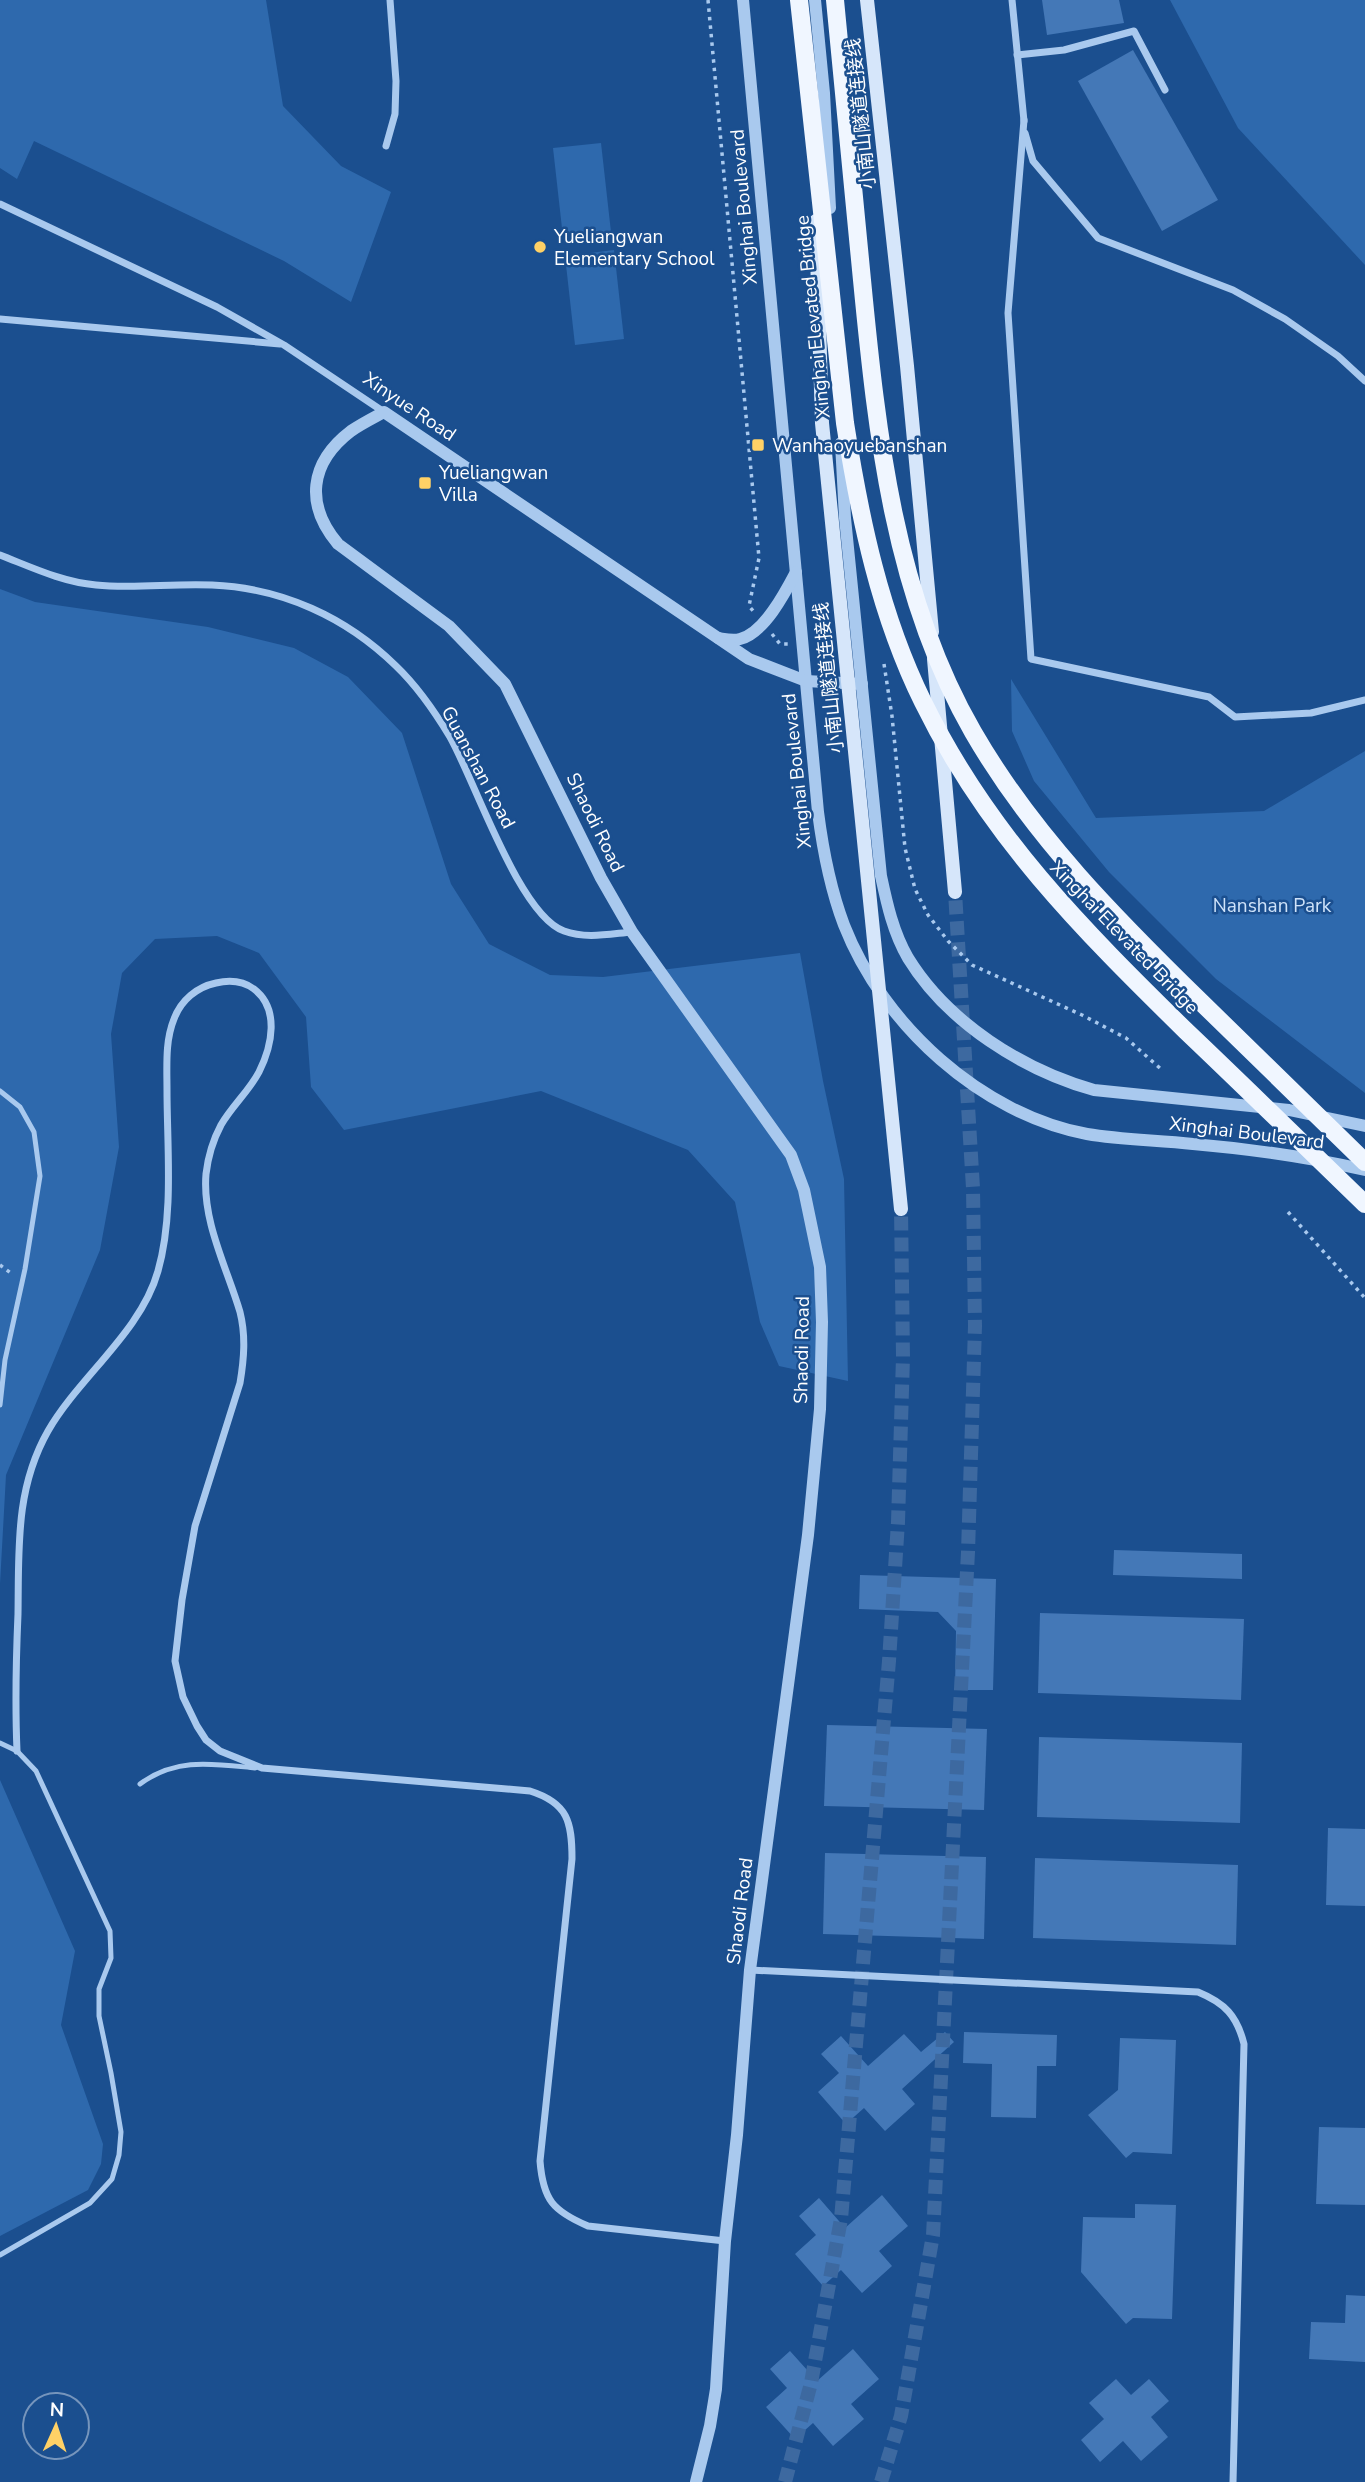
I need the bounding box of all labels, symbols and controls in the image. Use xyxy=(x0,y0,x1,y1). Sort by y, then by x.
street label: 小南山隧道连接线 xyxy=(840,37,882,191)
street label: Xinghai Boulevard xyxy=(724,128,764,286)
street label: Xinghai Elevated Bridge xyxy=(789,214,837,420)
place label: Yueliangwan Elementary School xyxy=(553,224,715,272)
marker: Yueliangwan Elementary School xyxy=(532,239,548,255)
street label: Xinyue Road xyxy=(358,366,461,448)
place label: Wanhaoyuebanshan xyxy=(772,433,947,459)
marker: Wanhaoyuebanshan xyxy=(750,437,766,453)
place label: Yueliangwan Villa xyxy=(438,460,548,508)
marker: Yueliangwan Villa xyxy=(417,475,433,491)
street label: 小南山隧道连接线 xyxy=(808,601,850,755)
street label: Xinghai Boulevard xyxy=(776,692,818,850)
street label: Guanshan Road xyxy=(435,702,521,833)
street label: Shaodi Road xyxy=(560,768,630,877)
street label: Xinghai Elevated Bridge xyxy=(1044,855,1205,1020)
park label: Nanshan Park xyxy=(1213,893,1332,919)
street label: Xinghai Boulevard xyxy=(1168,1111,1326,1155)
street label: Shaodi Road xyxy=(788,1296,816,1404)
street label: Shaodi Road xyxy=(721,1856,759,1966)
north arrow xyxy=(21,2391,91,2461)
text: N xyxy=(49,2397,65,2423)

